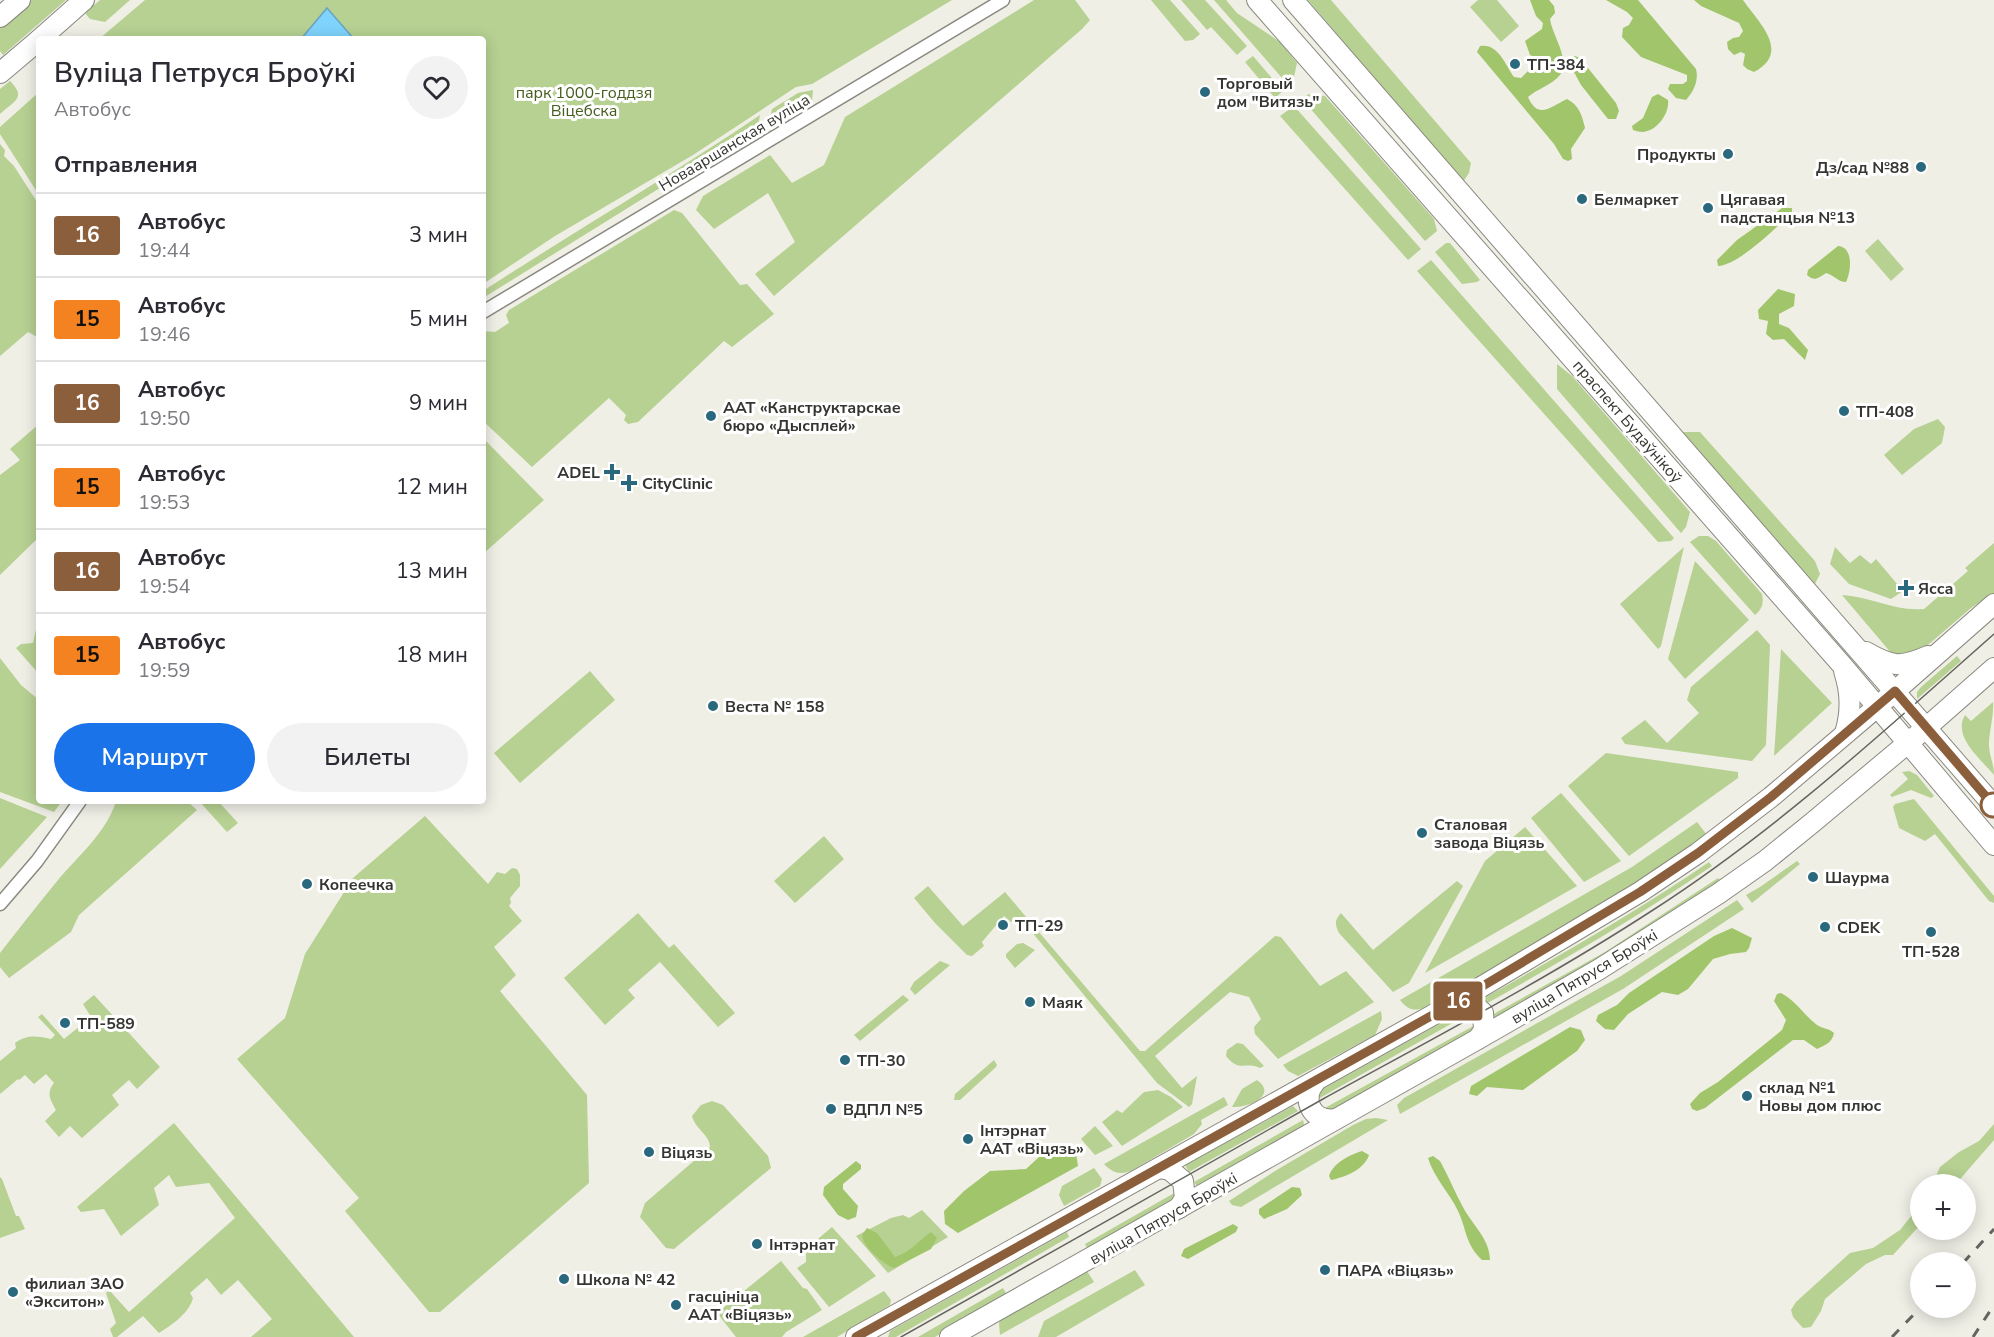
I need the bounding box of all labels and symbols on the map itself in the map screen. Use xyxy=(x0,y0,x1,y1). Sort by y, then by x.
place label: ТП-384 xyxy=(1527,54,1585,76)
marker: ТП-384 xyxy=(1508,57,1522,71)
place label: Торговый дом "Витязь" xyxy=(1217,73,1319,113)
park label: парк 1000-годдзя Віцебска xyxy=(516,82,652,122)
marker: Торговый дом "Витязь" xyxy=(1198,85,1212,99)
street label: Новааршанская вуліца xyxy=(655,89,814,197)
place label: Продукты xyxy=(1637,144,1716,166)
marker: Продукты xyxy=(1721,147,1735,161)
place label: Дз/сад №88 xyxy=(1816,157,1909,179)
marker: Дз/сад №88 xyxy=(1914,160,1928,174)
place label: Белмаркет xyxy=(1594,189,1679,211)
place label: Цягавая падстанцыя №13 xyxy=(1720,189,1855,229)
marker: Белмаркет xyxy=(1575,192,1589,206)
marker: Цягавая падстанцыя №13 xyxy=(1701,201,1715,215)
street label: праспект Будаўнікоў xyxy=(1567,355,1687,489)
place label: ААТ «Канструктарскае бюро «Дысплей» xyxy=(723,397,901,437)
place label: ТП-408 xyxy=(1856,401,1914,423)
marker: ТП-408 xyxy=(1837,404,1851,418)
marker: ААТ «Канструктарскае бюро «Дысплей» xyxy=(704,409,718,423)
place label: ADEL xyxy=(557,462,600,484)
marker: ADEL xyxy=(605,465,619,479)
place label: CityClinic xyxy=(642,473,713,495)
marker: CityClinic xyxy=(620,474,638,492)
place label: Ясса xyxy=(1918,578,1954,600)
marker: Ясса xyxy=(1899,581,1913,595)
place label: Веста № 158 xyxy=(725,696,824,718)
marker: Веста № 158 xyxy=(706,699,720,713)
unlabelled marker xyxy=(1980,792,1994,818)
place label: Сталовая завода Віцязь xyxy=(1434,814,1545,854)
marker: Сталовая завода Віцязь xyxy=(1415,826,1429,840)
place label: Шаурма xyxy=(1825,867,1890,889)
marker: Шаурма xyxy=(1806,870,1820,884)
place label: Копеечка xyxy=(319,874,394,896)
marker: Копеечка xyxy=(300,877,314,891)
place label: ТП-29 xyxy=(1015,915,1063,937)
place label: CDEK xyxy=(1837,917,1882,939)
marker: ТП-29 xyxy=(996,918,1010,932)
marker: CDEK xyxy=(1818,920,1832,934)
street label: вуліца Пятруся Броўкі xyxy=(1507,924,1662,1029)
marker: ТП-528 xyxy=(1924,925,1938,939)
place label: ТП-528 xyxy=(1902,941,1960,963)
line badge: 16 xyxy=(1431,982,1485,1020)
place label: Маяк xyxy=(1042,992,1084,1014)
marker: Маяк xyxy=(1023,995,1037,1009)
place label: ТП-589 xyxy=(77,1013,135,1035)
marker: ТП-589 xyxy=(58,1016,72,1030)
place label: ТП-30 xyxy=(857,1050,905,1072)
marker: ТП-30 xyxy=(838,1053,852,1067)
place label: склад №1 Новы дом плюс xyxy=(1759,1077,1882,1117)
marker: склад №1 Новы дом плюс xyxy=(1740,1089,1754,1103)
place label: ВДПЛ №5 xyxy=(843,1099,923,1121)
marker: ВДПЛ №5 xyxy=(824,1102,838,1116)
place label: Інтэрнат ААТ «Віцязь» xyxy=(980,1120,1084,1160)
marker: Інтэрнат ААТ «Віцязь» xyxy=(961,1132,975,1146)
place label: Віцязь xyxy=(661,1142,713,1164)
marker: Віцязь xyxy=(642,1145,656,1159)
street label: вуліца Пятруся Броўкі xyxy=(1085,1167,1242,1270)
place label: Інтэрнат xyxy=(769,1234,836,1256)
marker: Інтэрнат xyxy=(750,1237,764,1251)
place label: ПАРА «Віцязь» xyxy=(1337,1260,1454,1282)
marker: ПАРА «Віцязь» xyxy=(1318,1263,1332,1277)
place label: Школа № 42 xyxy=(576,1269,675,1291)
marker: Школа № 42 xyxy=(557,1272,571,1286)
place label: филиал ЗАО «Экситон» xyxy=(25,1273,124,1313)
marker: филиал ЗАО «Экситон» xyxy=(6,1285,20,1299)
place label: гасцініца ААТ «Віцязь» xyxy=(688,1286,792,1326)
marker: гасцініца ААТ «Віцязь» xyxy=(669,1298,683,1312)

